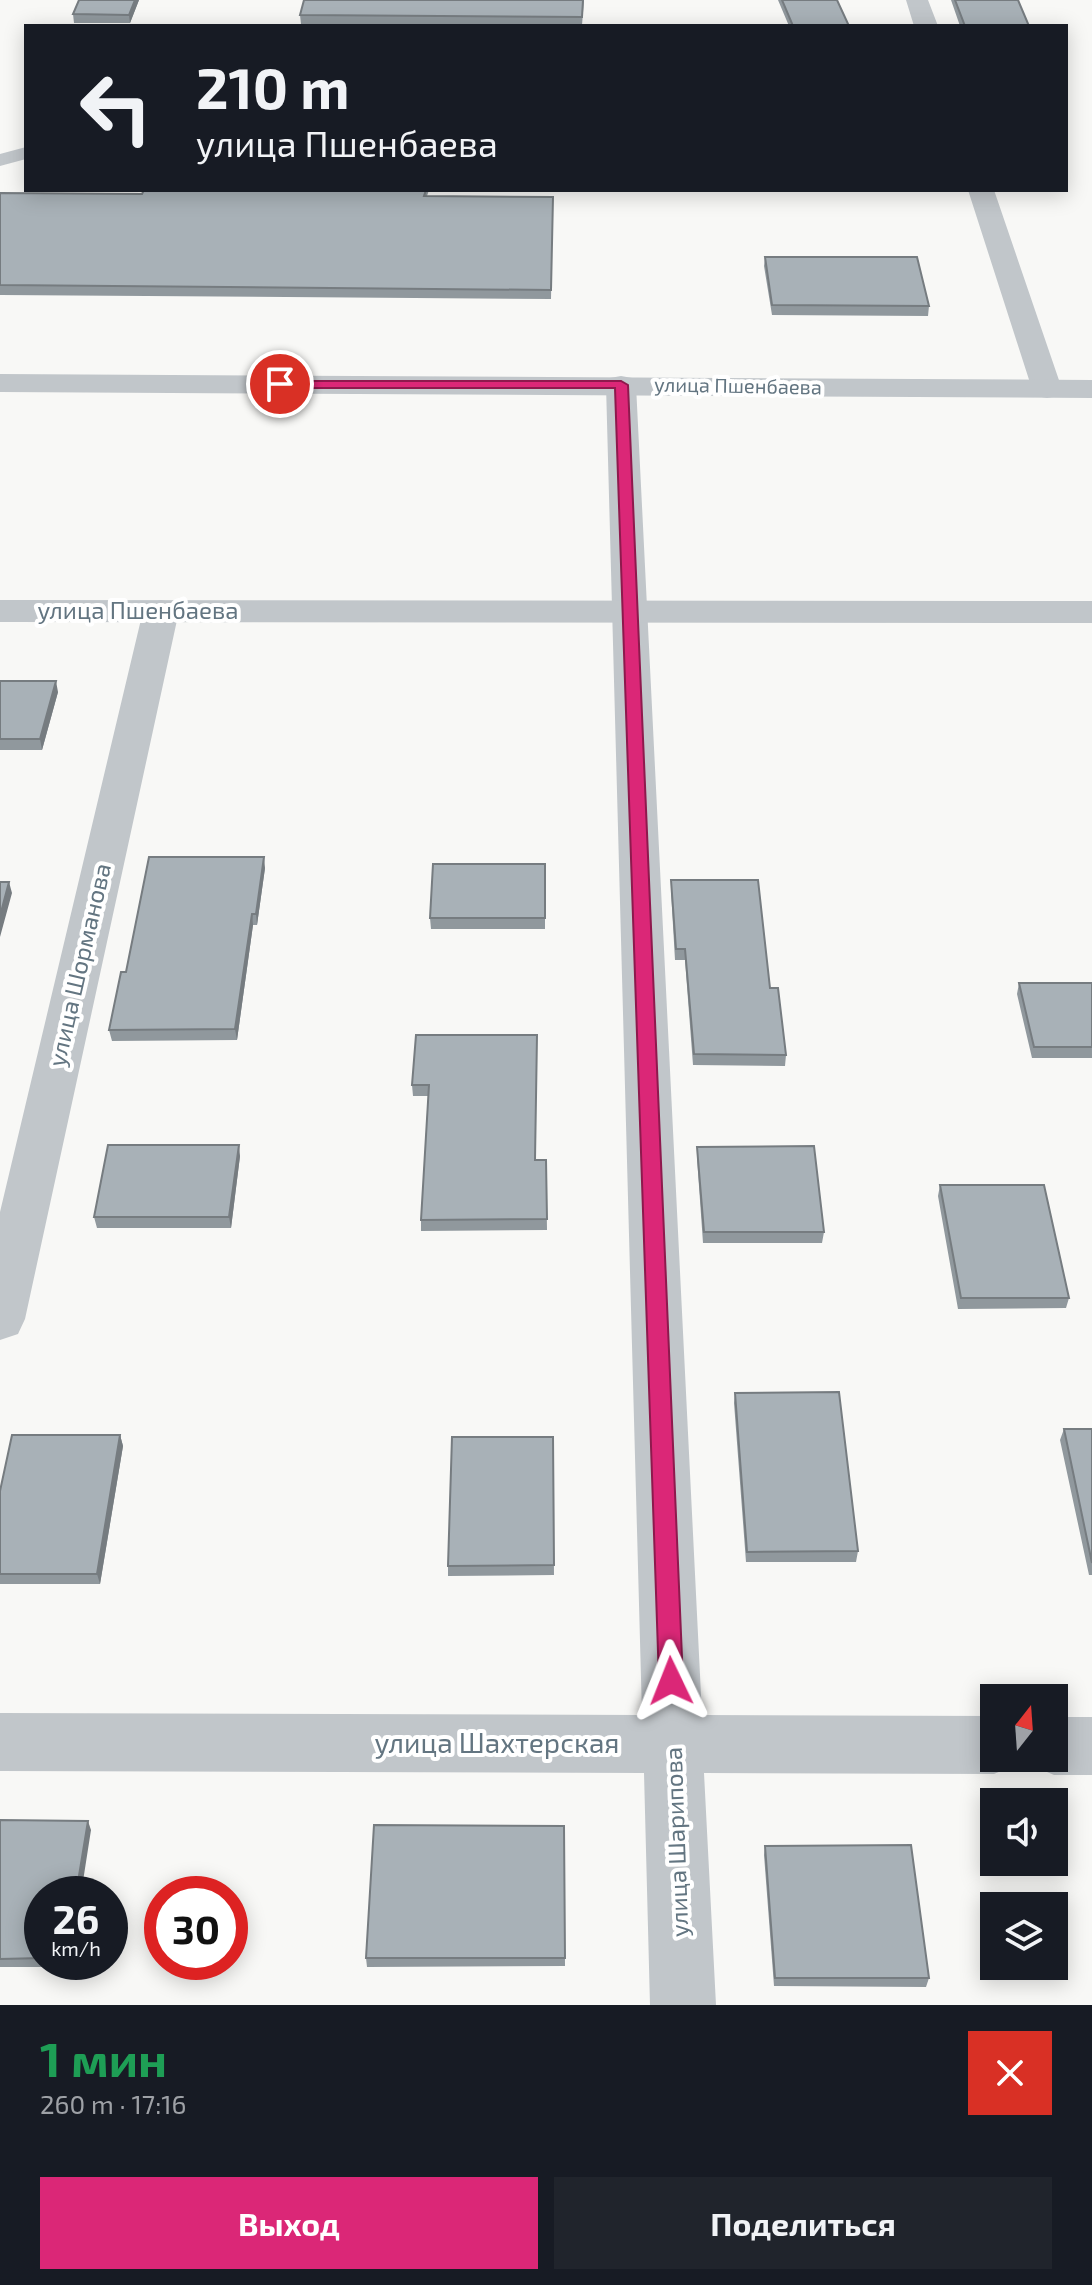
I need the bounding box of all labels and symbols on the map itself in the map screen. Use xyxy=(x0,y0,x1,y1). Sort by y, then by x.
pin xyxy=(246,350,314,418)
street label: улица Пшенбаева xyxy=(654,372,822,399)
street label: улица Пшенбаева xyxy=(37,595,239,625)
street label: улица Шорманова xyxy=(41,860,117,1069)
position arrow xyxy=(629,1639,713,1723)
north arrow xyxy=(980,1684,1068,1772)
street label: улица Шахтерская xyxy=(374,1725,620,1759)
street label: улица Шарипова xyxy=(658,1747,694,1938)
speed limit sign: 30 xyxy=(144,1876,248,1980)

